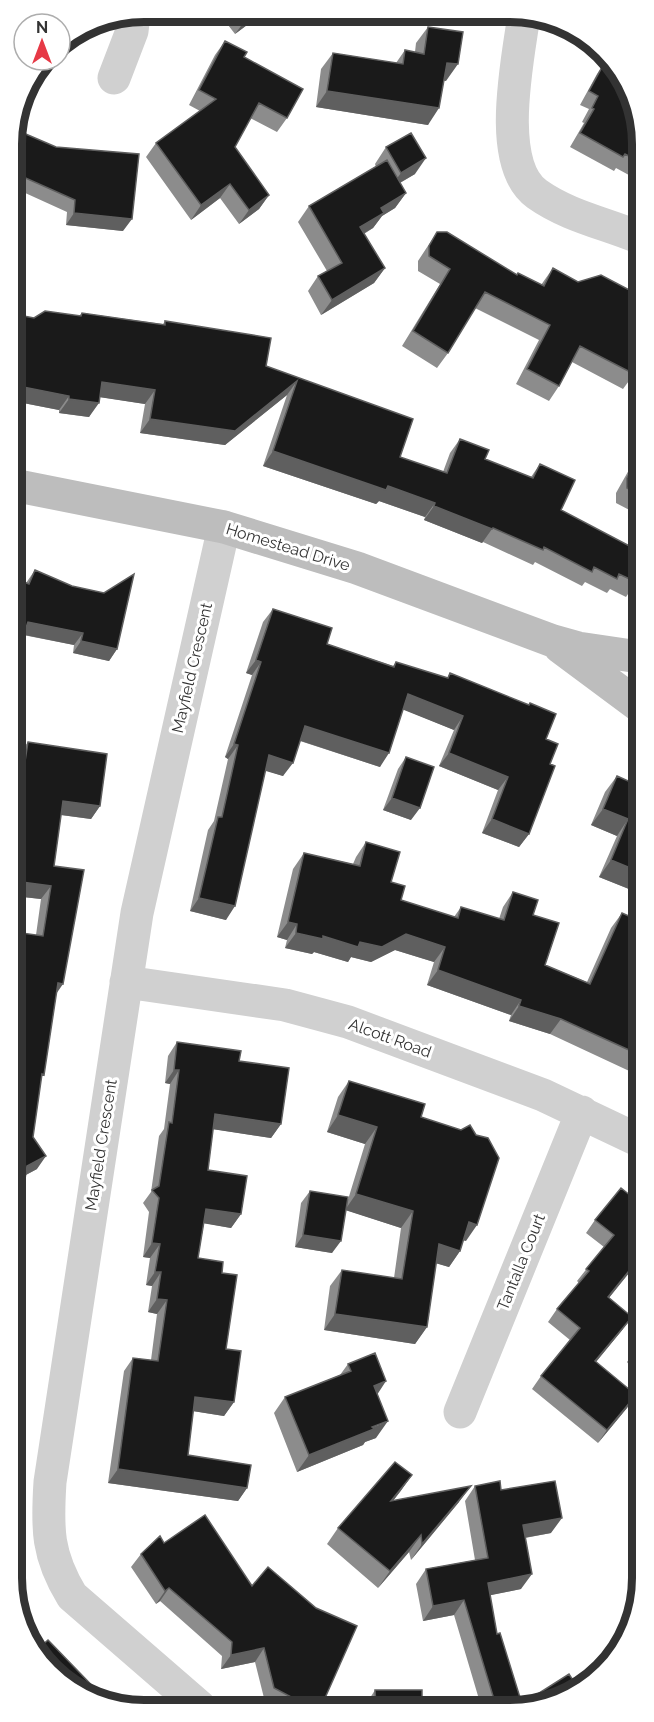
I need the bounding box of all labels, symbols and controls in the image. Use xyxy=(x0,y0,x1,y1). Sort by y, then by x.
north arrow xyxy=(12,12,72,72)
text: N xyxy=(36,18,48,37)
street label: Homestead Drive xyxy=(224,519,352,575)
street label: Mayfield Crescent xyxy=(168,600,216,735)
street label: Alcott Road xyxy=(346,1014,434,1062)
street label: Mayfield Crescent xyxy=(81,1077,121,1212)
street label: Tantalla Court xyxy=(493,1210,549,1313)

